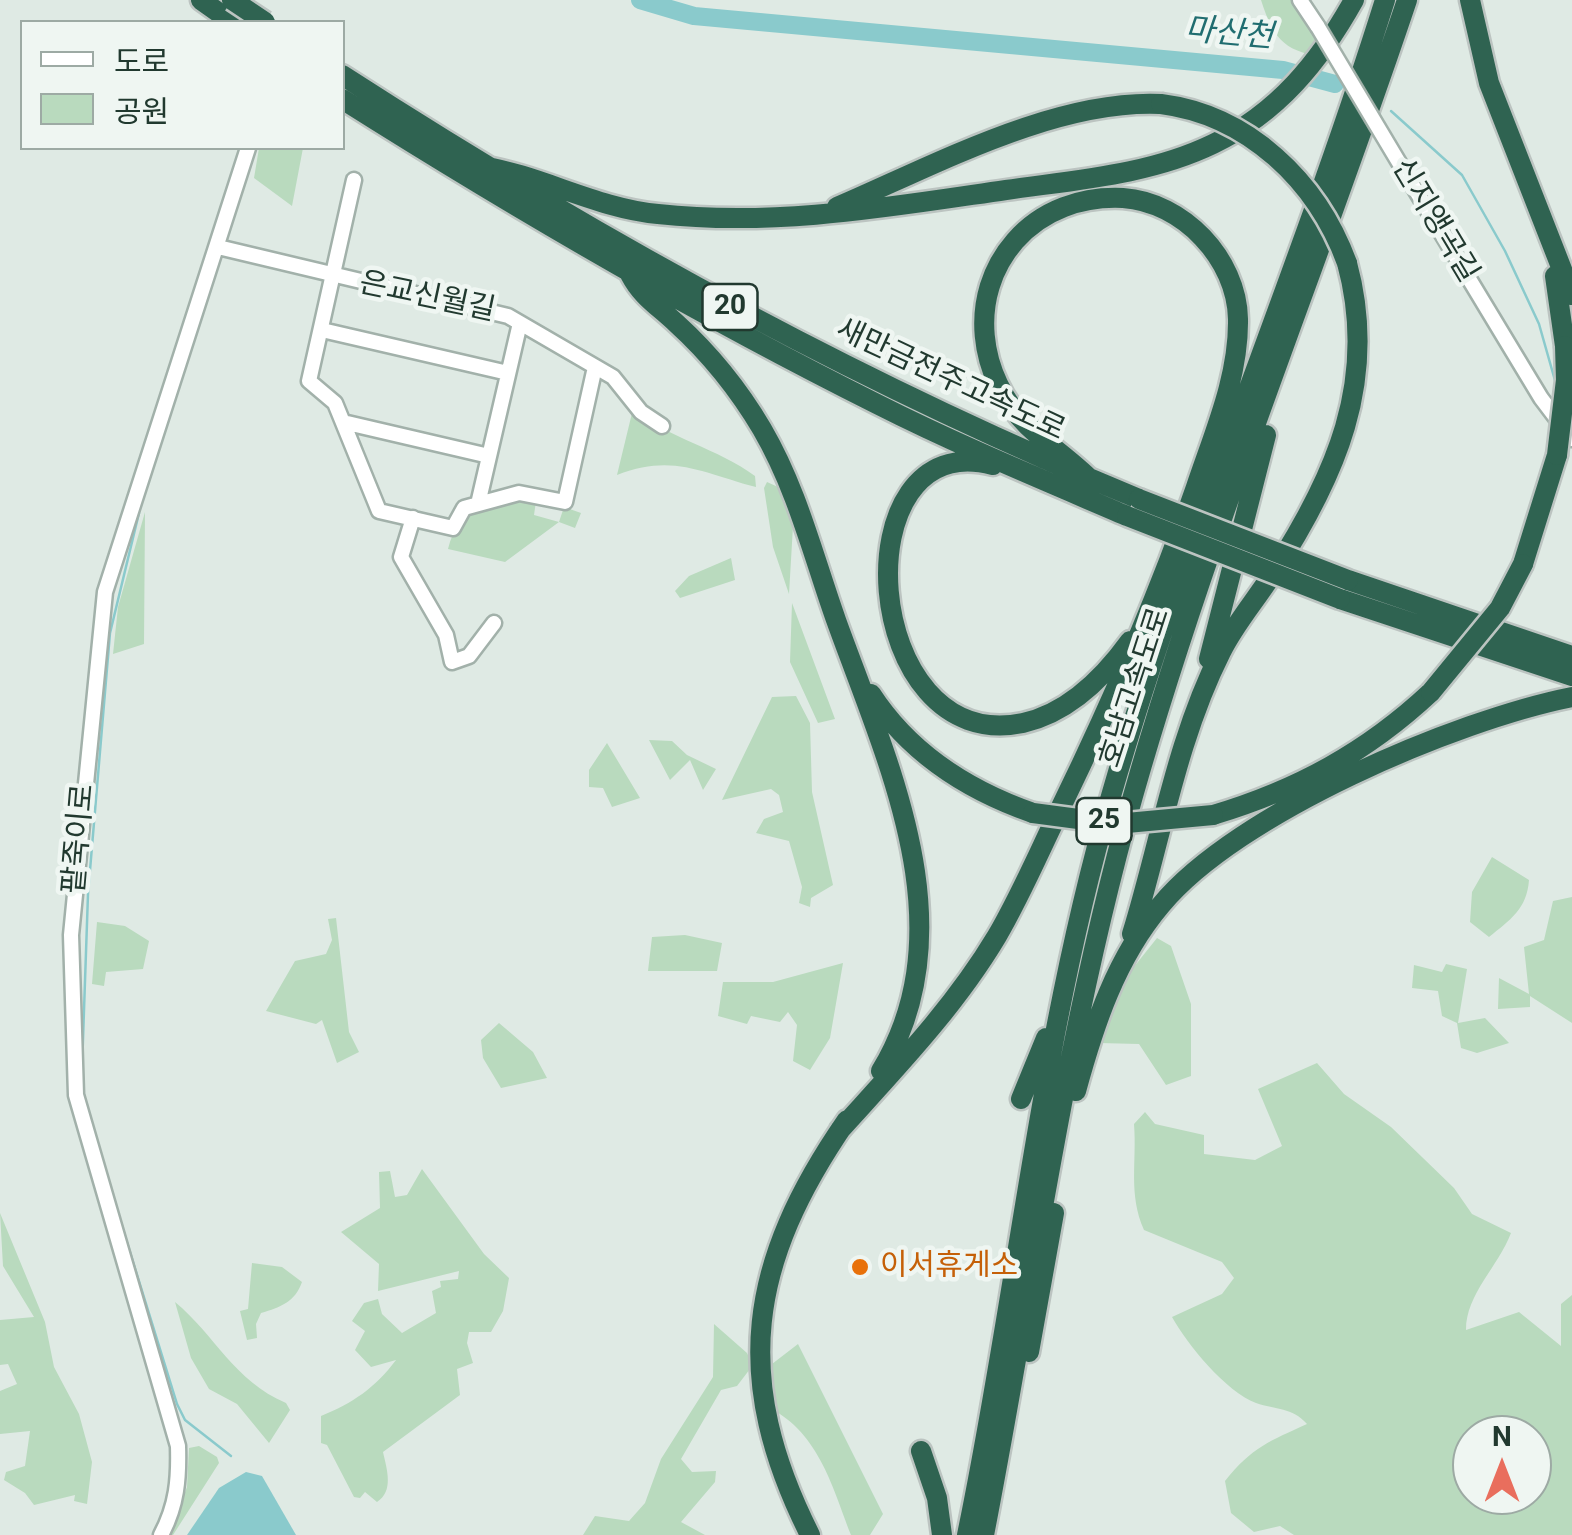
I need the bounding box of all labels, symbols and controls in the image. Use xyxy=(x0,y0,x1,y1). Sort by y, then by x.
water label: 마산천 xyxy=(1183,12,1275,58)
legend xyxy=(20,20,345,150)
text: 도로 xyxy=(114,44,169,79)
text: 공원 xyxy=(114,94,169,129)
street label: 신지앵곡길 xyxy=(1383,153,1485,289)
street label: 은교신월길 xyxy=(356,266,498,330)
road number: 20 xyxy=(702,284,758,330)
street label: 새만금전주고속도로 xyxy=(830,312,1070,450)
street label: 호남고속도로 xyxy=(1093,604,1179,772)
street label: 팥죽이로 xyxy=(57,782,103,896)
road number: 25 xyxy=(1076,798,1132,844)
place label: 이서휴게소 xyxy=(880,1249,1018,1285)
marker: 이서휴게소 xyxy=(849,1256,871,1278)
north arrow xyxy=(1452,1415,1552,1515)
text: N xyxy=(1492,1420,1512,1453)

